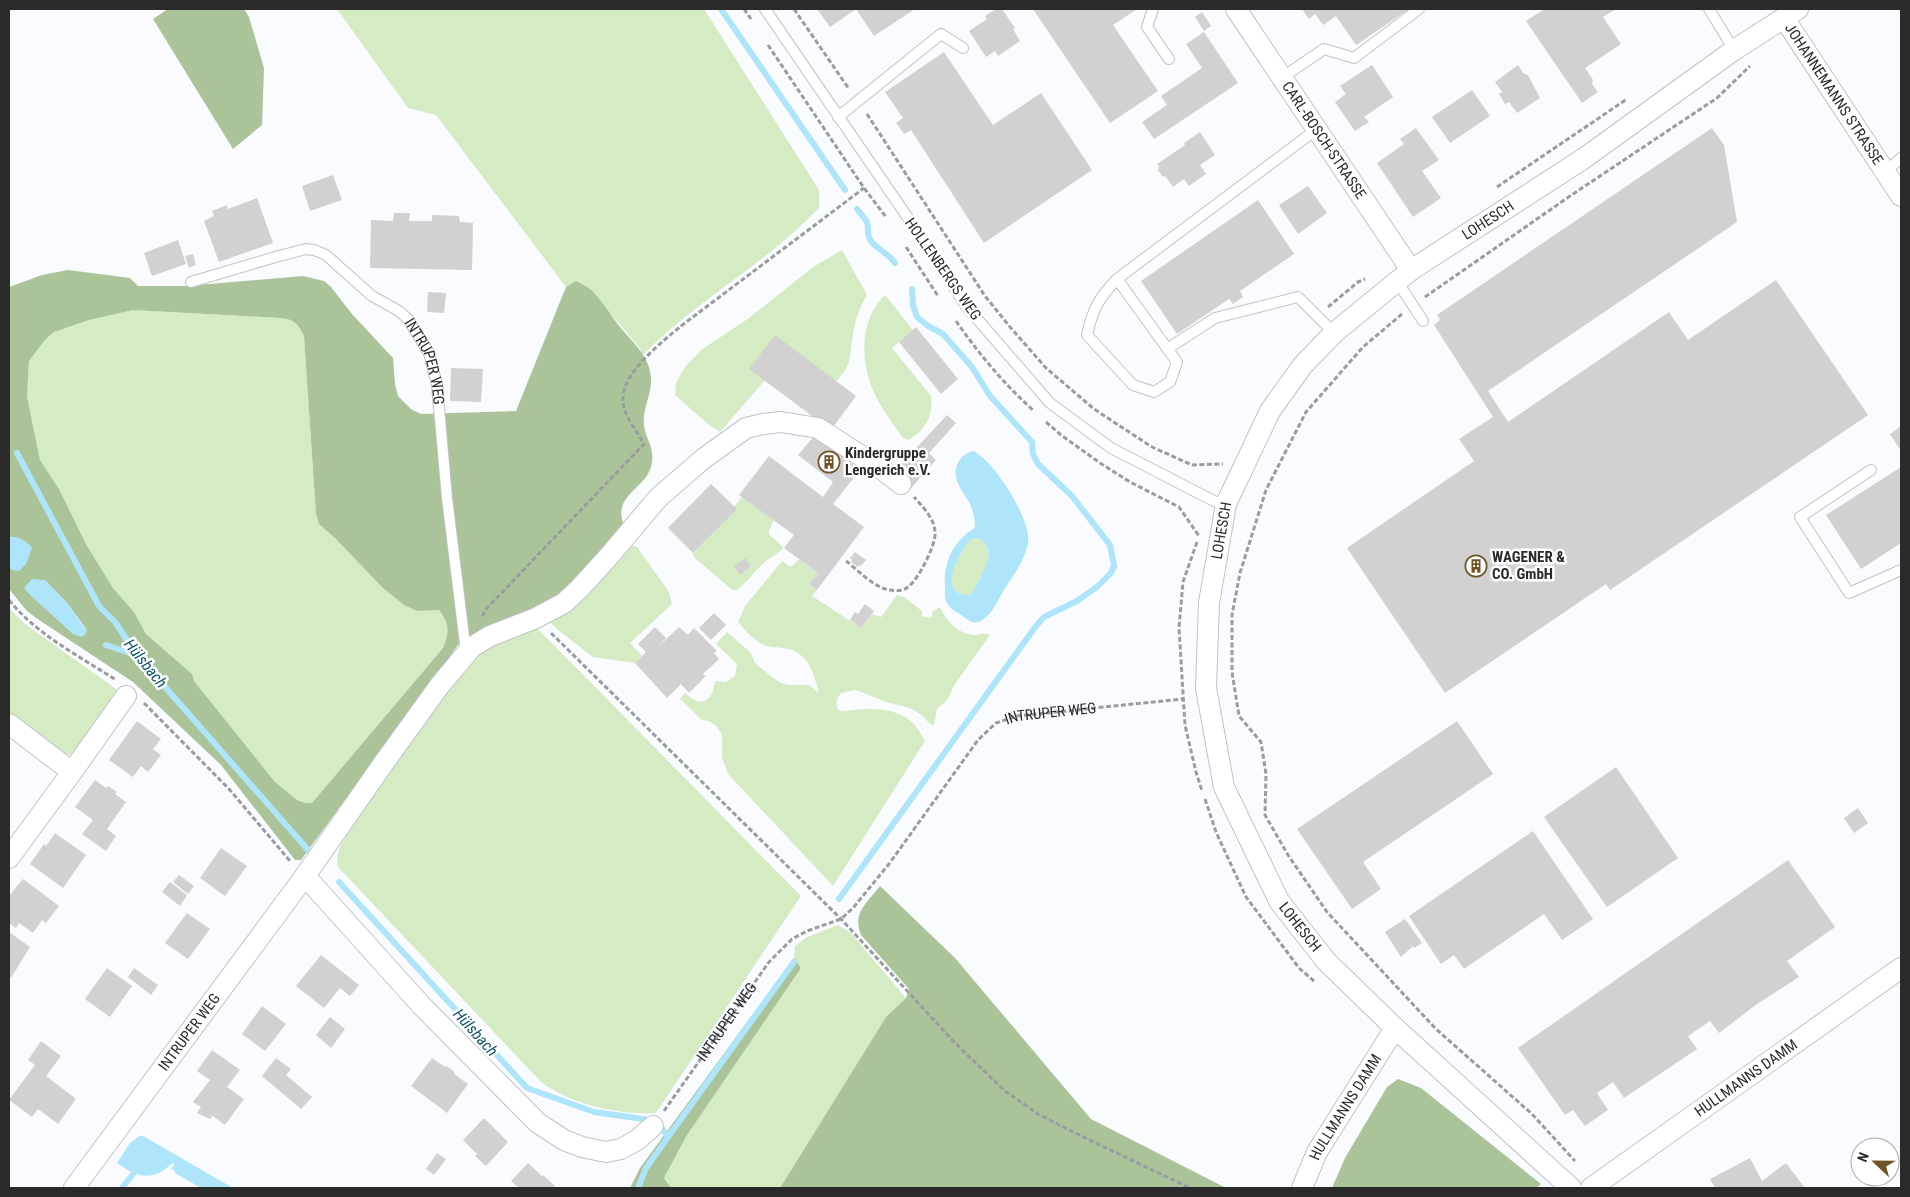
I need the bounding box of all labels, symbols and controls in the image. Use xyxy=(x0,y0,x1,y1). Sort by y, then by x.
street label: JOHANNEMANNS STRASSE xyxy=(1781,20,1887,168)
street label: CARL-BOSCH-STRASSE xyxy=(1278,78,1370,202)
street label: LOHESCH xyxy=(1459,197,1517,244)
street label: HOLLENBERGS WEG xyxy=(901,214,985,324)
street label: INTRUPER WEG xyxy=(401,315,448,406)
place label: Kindergruppe Lengerich e.V. xyxy=(845,444,931,479)
building icon: Kindergruppe Lengerich e.V. xyxy=(817,450,841,474)
street label: LOHESCH xyxy=(1208,500,1235,561)
place label: WAGENER & CO. GmbH xyxy=(1492,548,1565,583)
building icon: WAGENER & CO. GmbH xyxy=(1464,554,1488,578)
water label: Hülsbach xyxy=(120,635,171,692)
street label: INTRUPER WEG xyxy=(1002,699,1097,729)
street label: LOHESCH xyxy=(1275,899,1325,955)
street label: INTRUPER WEG xyxy=(693,979,761,1065)
street label: INTRUPER WEG xyxy=(155,990,224,1074)
water label: Hülsbach xyxy=(449,1005,502,1060)
street label: HULLMANNS DAMM xyxy=(1691,1035,1801,1121)
street label: HULLMANNS DAMM xyxy=(1306,1051,1385,1163)
north arrow xyxy=(1850,1137,1900,1187)
text: N xyxy=(1854,1150,1872,1164)

